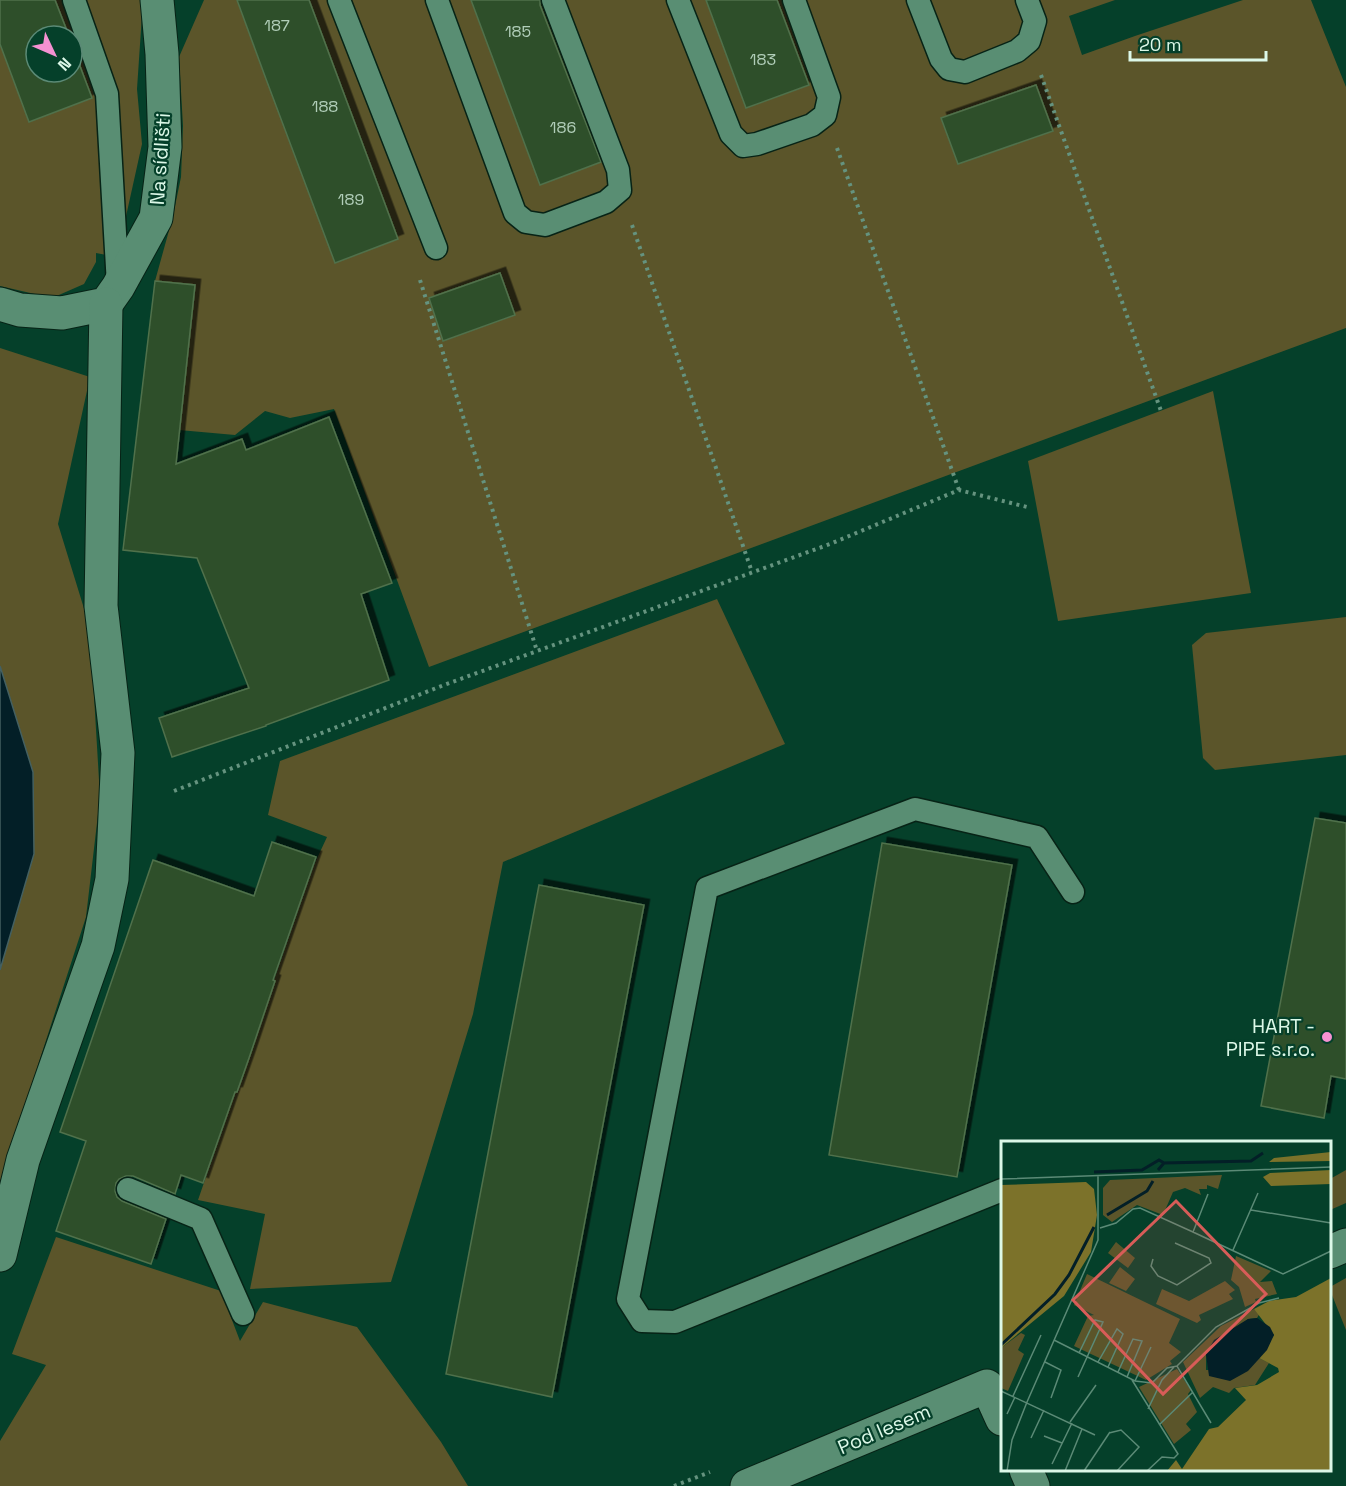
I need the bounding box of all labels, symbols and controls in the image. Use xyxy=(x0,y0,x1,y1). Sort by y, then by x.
house number: 187 xyxy=(264,15,290,36)
house number: 185 xyxy=(505,21,531,42)
north arrow xyxy=(24,24,84,84)
scale bar xyxy=(1130,24,1266,62)
text: 20 m xyxy=(1139,33,1182,56)
house number: 183 xyxy=(750,49,776,70)
text: N xyxy=(53,53,76,75)
house number: 188 xyxy=(312,96,338,117)
street label: Na sídlišti xyxy=(144,112,176,206)
house number: 186 xyxy=(550,117,576,138)
house number: 189 xyxy=(338,189,364,210)
place label: HART - PIPE s.r.o. xyxy=(1226,1013,1315,1062)
marker: HART - PIPE s.r.o. xyxy=(1320,1030,1334,1044)
inset map xyxy=(1001,1141,1331,1471)
street label: Pod lesem xyxy=(834,1398,934,1460)

